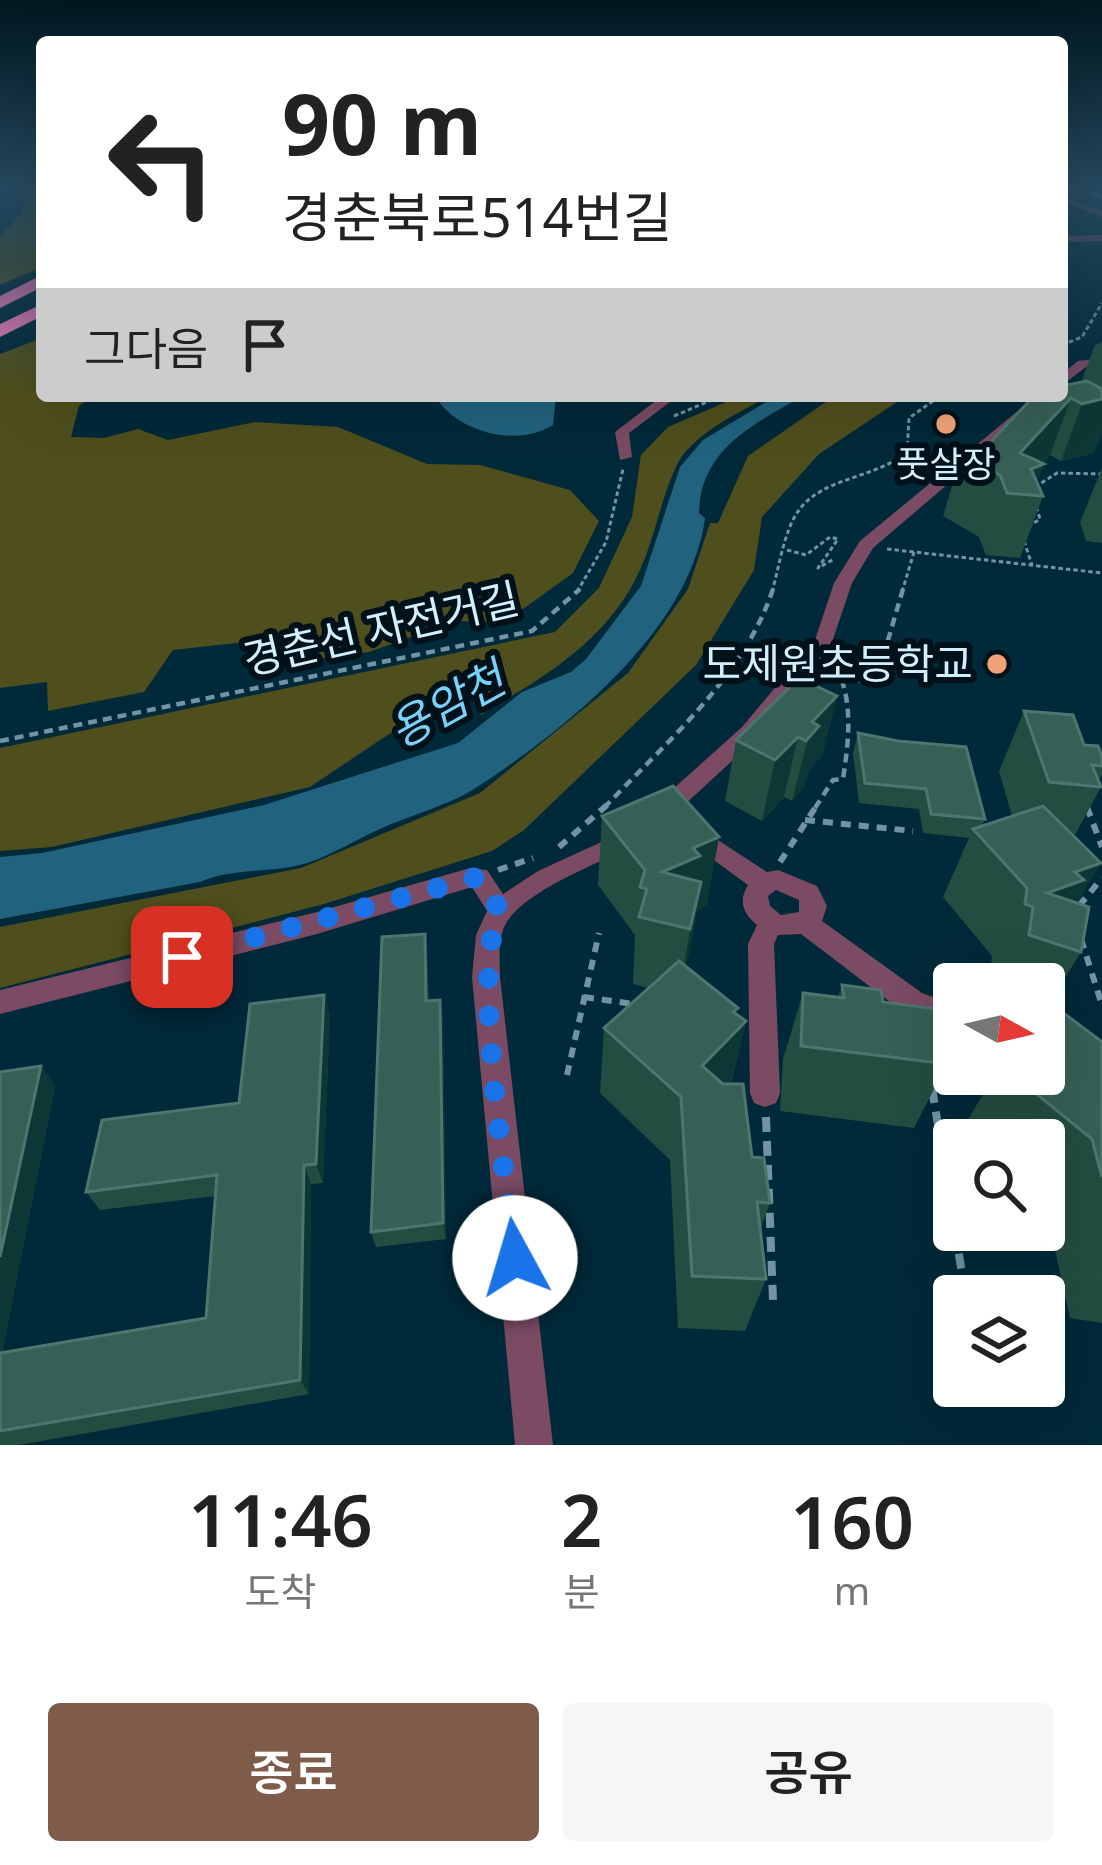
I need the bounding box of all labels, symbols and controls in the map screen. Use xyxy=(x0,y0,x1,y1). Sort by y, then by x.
text: 90 m xyxy=(282,65,482,180)
icon: left xyxy=(84,84,240,240)
text: 경춘북로514번길 xyxy=(282,179,673,253)
icon: arrive xyxy=(232,312,298,378)
text: 그다음 xyxy=(84,317,208,378)
marker: 풋살장 xyxy=(933,411,959,437)
place label: 풋살장 xyxy=(896,439,996,488)
street label: 경춘선 자전거길 xyxy=(237,568,524,687)
place label: 도제원초등학교 xyxy=(703,634,973,691)
water label: 용암천 xyxy=(377,645,519,760)
marker: 도제원초등학교 xyxy=(984,651,1010,677)
pin xyxy=(131,906,233,1008)
icon: arrive xyxy=(149,924,215,990)
north arrow xyxy=(933,963,1065,1095)
map controls xyxy=(933,963,1065,1407)
button: search xyxy=(933,1119,1065,1251)
position arrow xyxy=(452,1195,578,1321)
button: layers xyxy=(933,1275,1065,1407)
text: 11:46 xyxy=(188,1470,373,1568)
text: 2 xyxy=(561,1470,602,1568)
text: 160 xyxy=(790,1472,914,1570)
text: m xyxy=(834,1563,870,1616)
text: 도착 xyxy=(245,1564,316,1617)
text: 분 xyxy=(564,1564,599,1617)
button: 종료 xyxy=(48,1703,539,1841)
button: 공유 xyxy=(563,1703,1054,1841)

